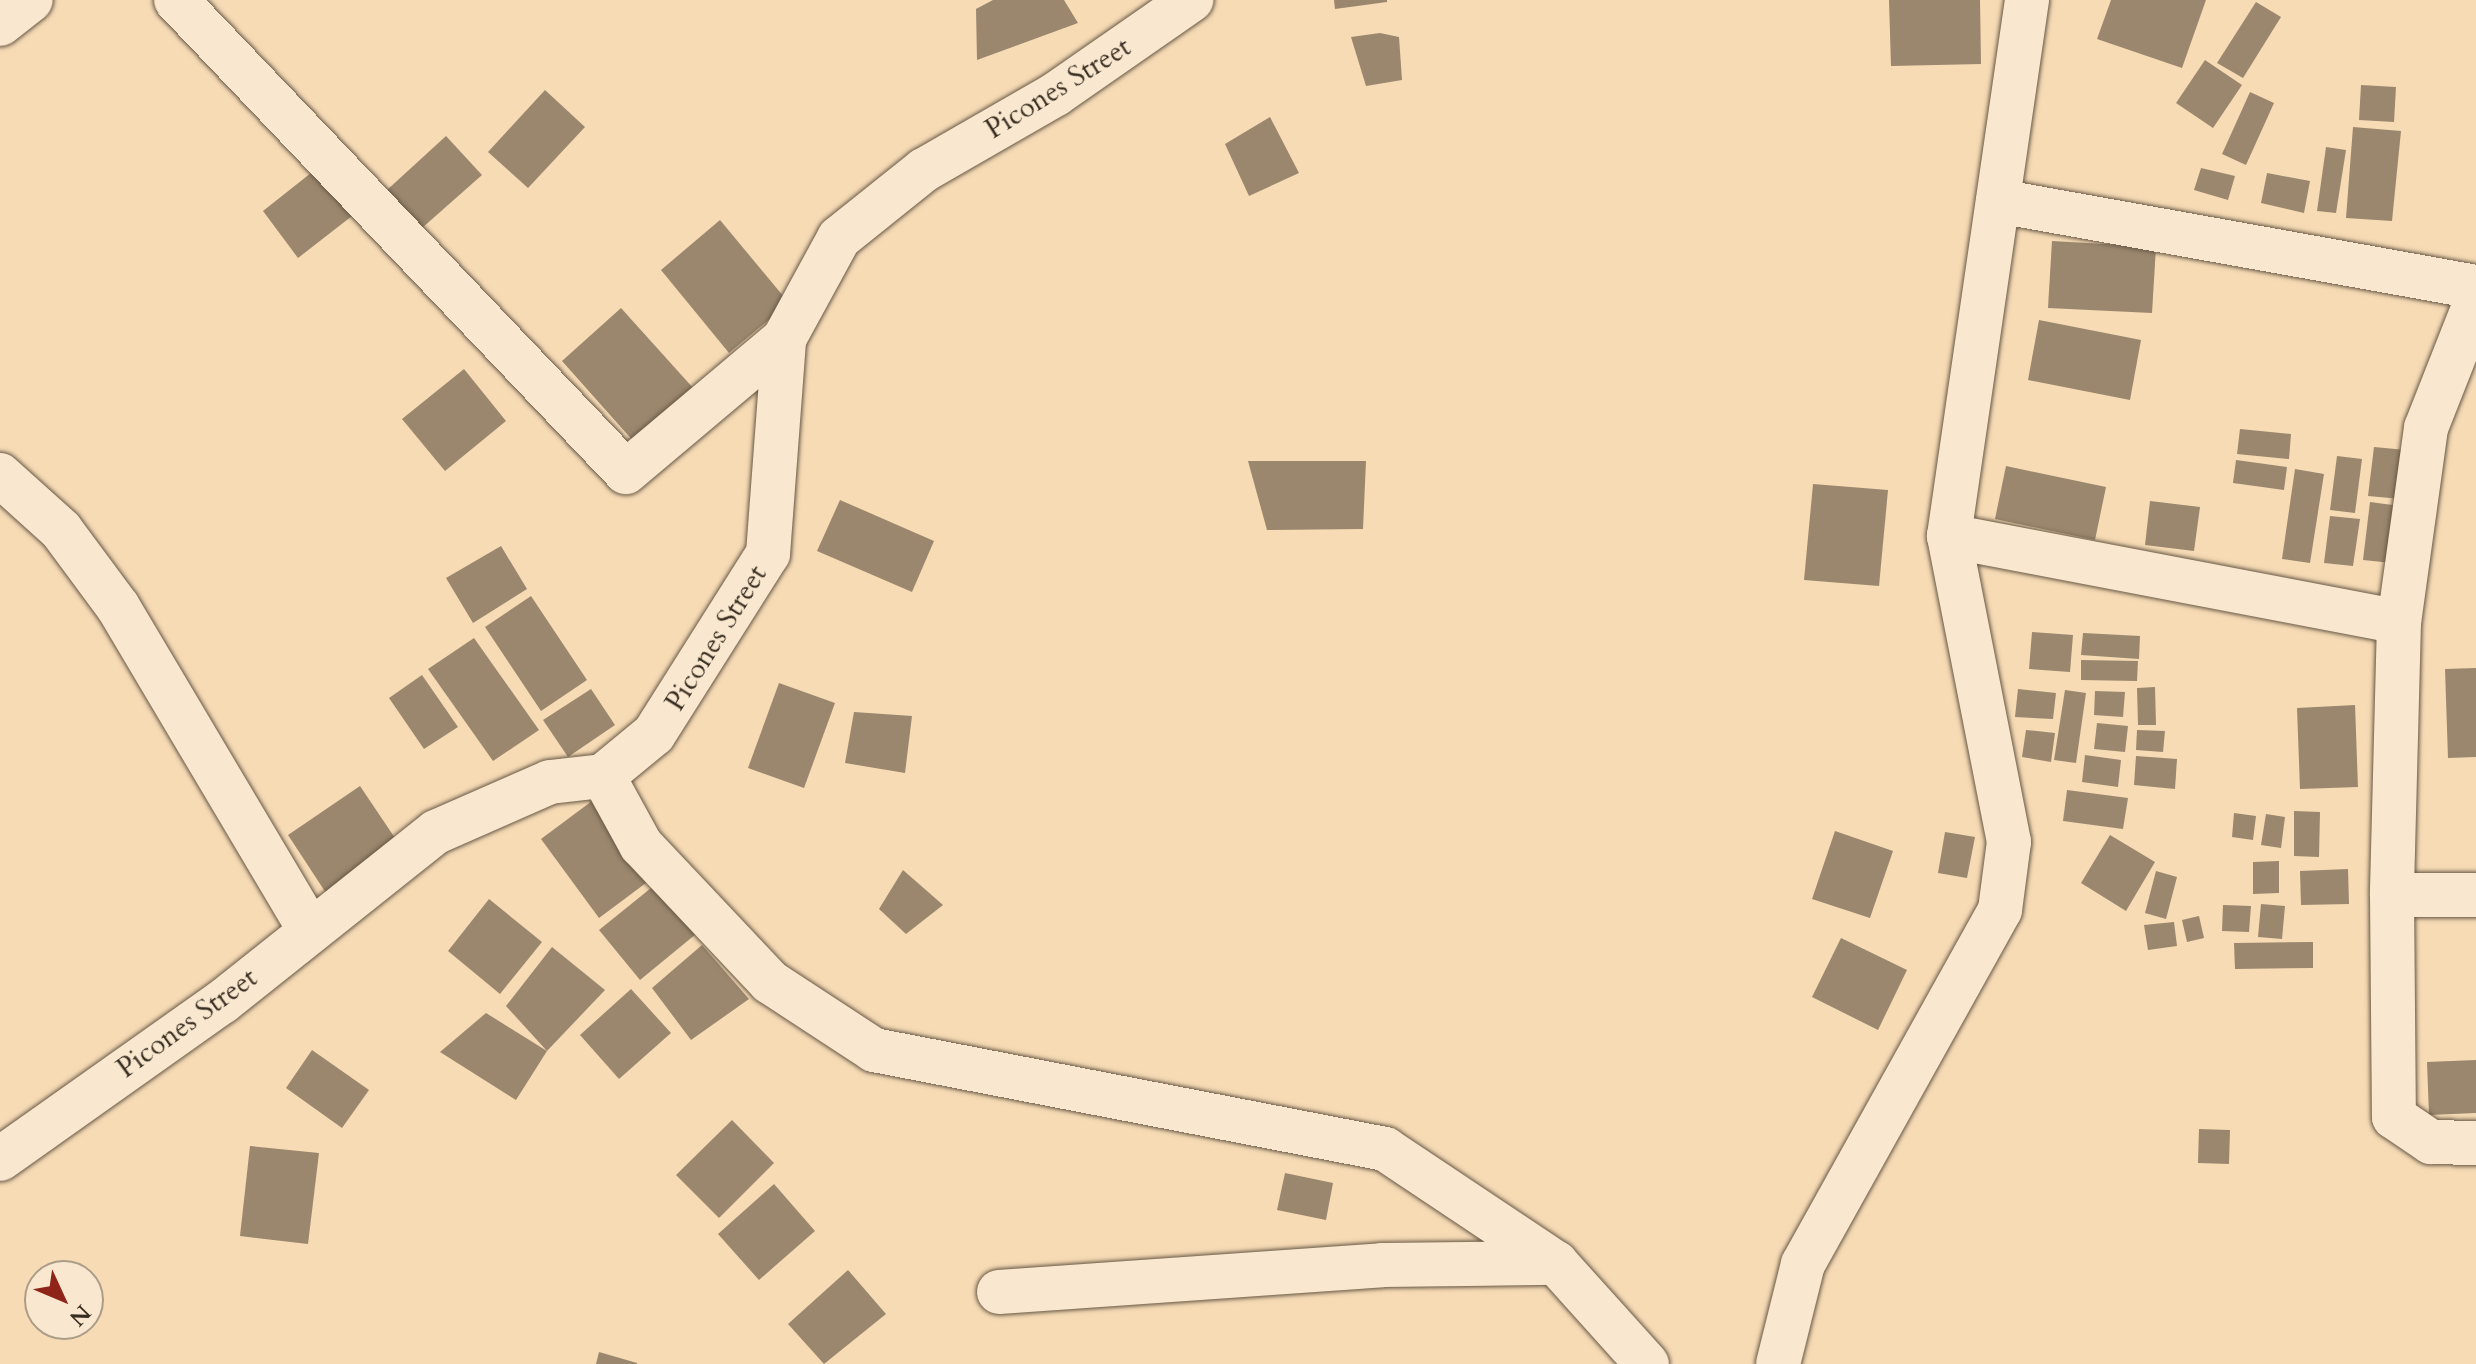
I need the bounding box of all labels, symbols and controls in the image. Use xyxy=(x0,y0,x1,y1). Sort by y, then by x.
street label: Picones Street xyxy=(979,30,1137,146)
street label: Picones Street xyxy=(658,559,774,717)
street label: Picones Street xyxy=(110,961,264,1085)
north arrow xyxy=(24,1260,104,1340)
text: N xyxy=(62,1298,97,1333)

